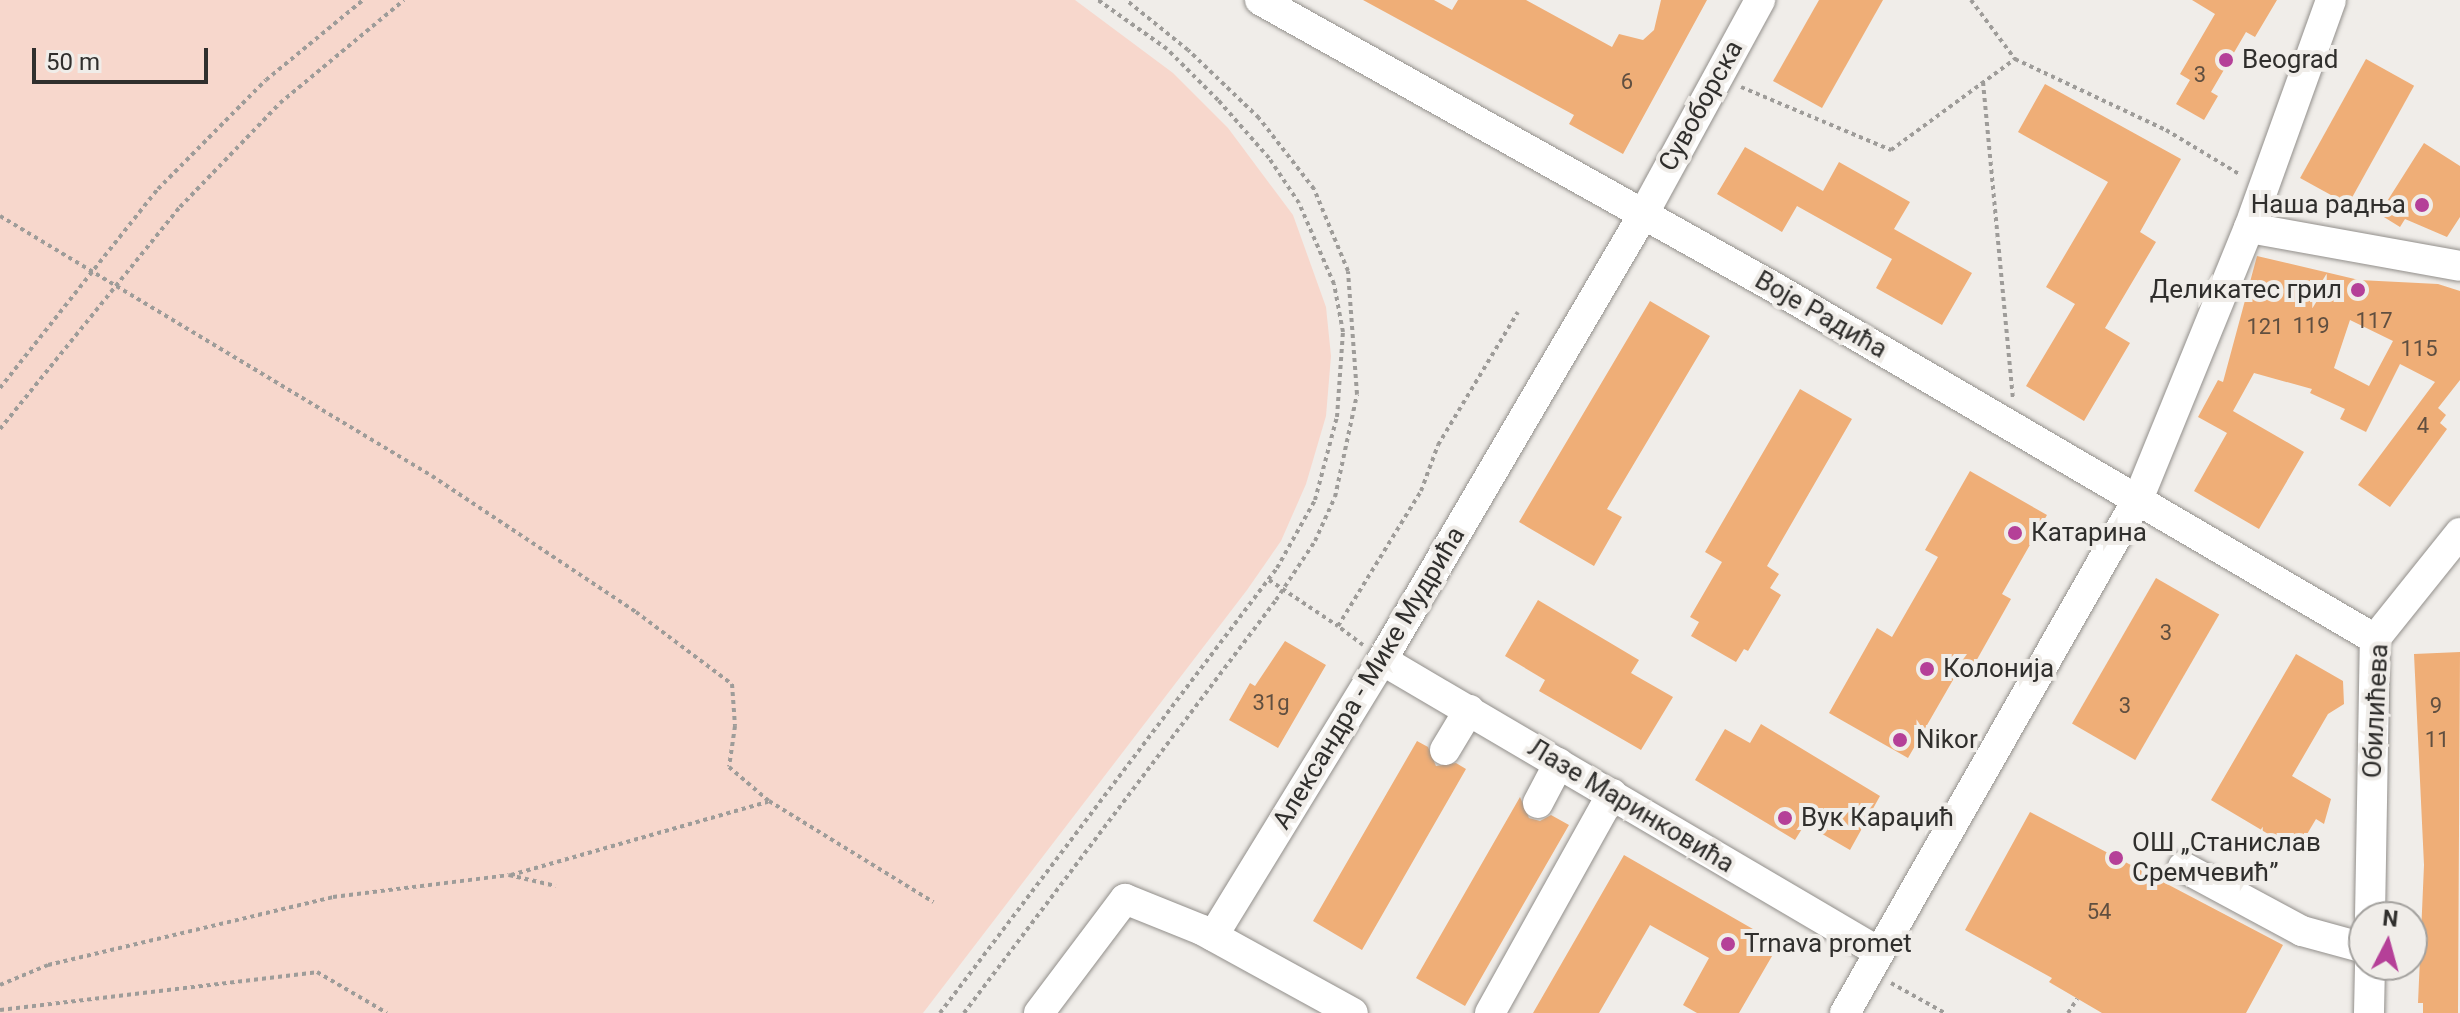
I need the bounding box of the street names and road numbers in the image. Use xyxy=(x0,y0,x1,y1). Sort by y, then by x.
street label: Сувоборска xyxy=(1652,35,1750,177)
street label: Воје Радића xyxy=(1749,265,1893,365)
street label: Александра - Мике Мудрића xyxy=(1266,521,1472,835)
street label: Обилићева xyxy=(2357,643,2395,779)
street label: Лазе Маринковића xyxy=(1522,732,1740,880)

